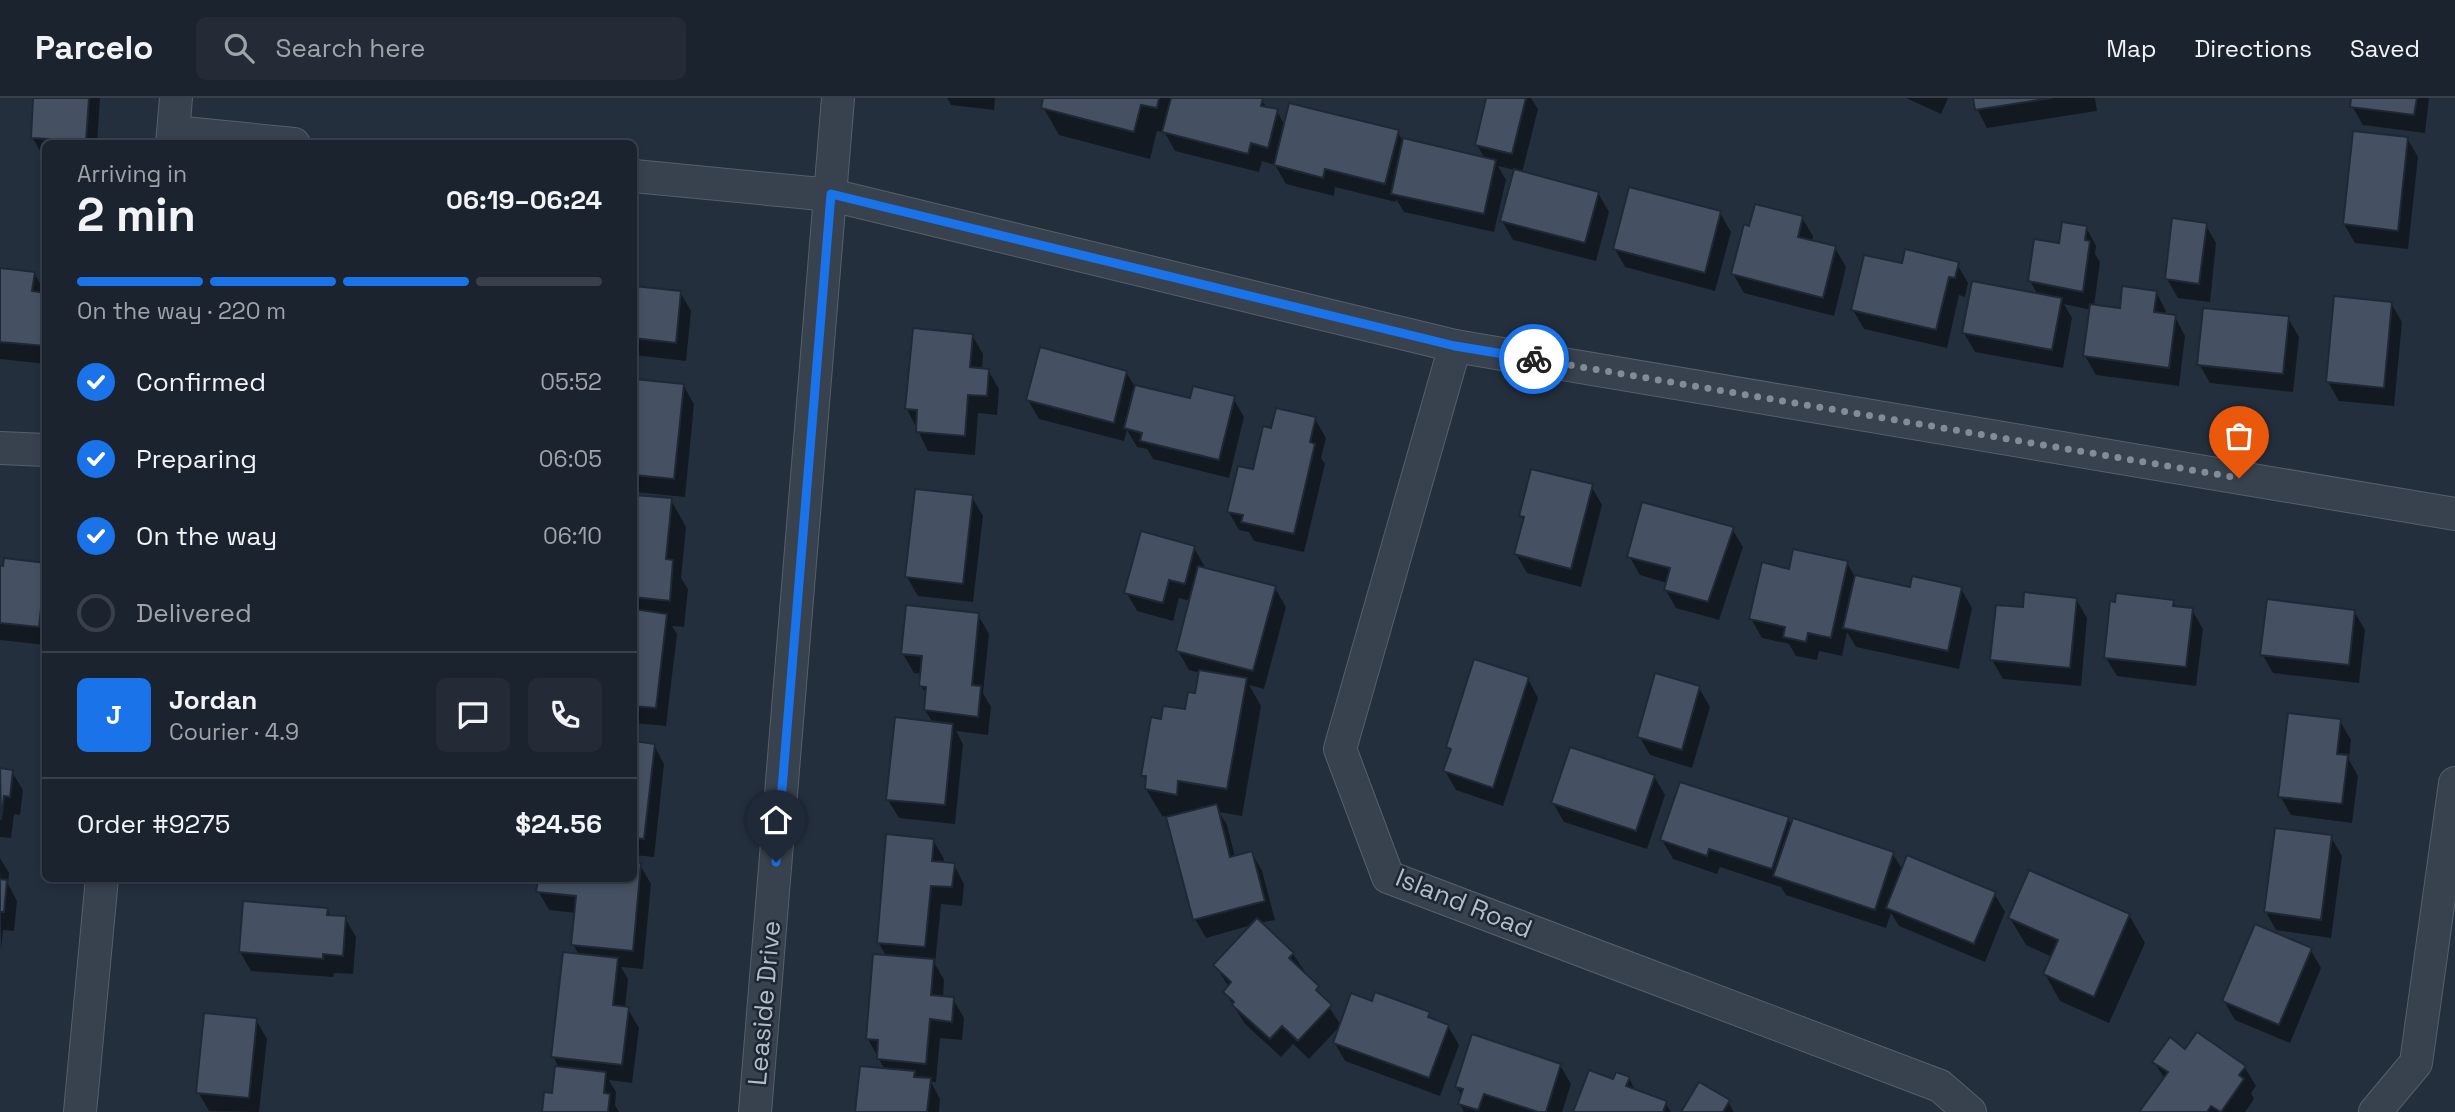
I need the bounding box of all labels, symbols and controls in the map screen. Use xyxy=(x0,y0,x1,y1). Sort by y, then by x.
search box xyxy=(196,17,686,80)
text: Parcelo xyxy=(35,27,154,69)
icon: search xyxy=(220,29,258,67)
text: Search here xyxy=(276,31,425,65)
text: Map xyxy=(2106,33,2156,64)
text: Directions xyxy=(2194,33,2312,64)
text: Saved xyxy=(2350,33,2420,64)
text: Arriving in xyxy=(77,159,187,189)
text: 06:19–06:24 xyxy=(446,183,602,217)
text: 2 min xyxy=(77,186,196,244)
text: On the way · 220 m xyxy=(77,296,286,326)
courier xyxy=(1499,324,1569,394)
icon: bike xyxy=(1515,340,1553,378)
icon: check xyxy=(77,363,115,401)
text: Confirmed xyxy=(136,365,266,399)
text: 05:52 xyxy=(540,367,602,397)
pin xyxy=(2209,406,2269,478)
icon: bag xyxy=(2220,417,2258,455)
icon: check xyxy=(77,440,115,478)
text: Preparing xyxy=(136,442,257,476)
text: 06:05 xyxy=(539,444,602,474)
icon: check xyxy=(77,517,115,555)
text: On the way xyxy=(136,519,277,553)
text: 06:10 xyxy=(543,521,602,551)
text: Delivered xyxy=(136,596,252,630)
button: chat xyxy=(436,678,510,752)
button: phone xyxy=(528,678,602,752)
text: Jordan xyxy=(169,683,257,717)
text: J xyxy=(106,698,122,732)
text: Courier · 4.9 xyxy=(169,717,299,747)
pin xyxy=(746,790,806,862)
icon: home xyxy=(757,801,795,839)
text: Order #9275 xyxy=(77,807,230,841)
text: $24.56 xyxy=(515,807,602,841)
street label: Island Road xyxy=(1391,860,1537,946)
street label: Leaside Drive xyxy=(740,919,788,1087)

